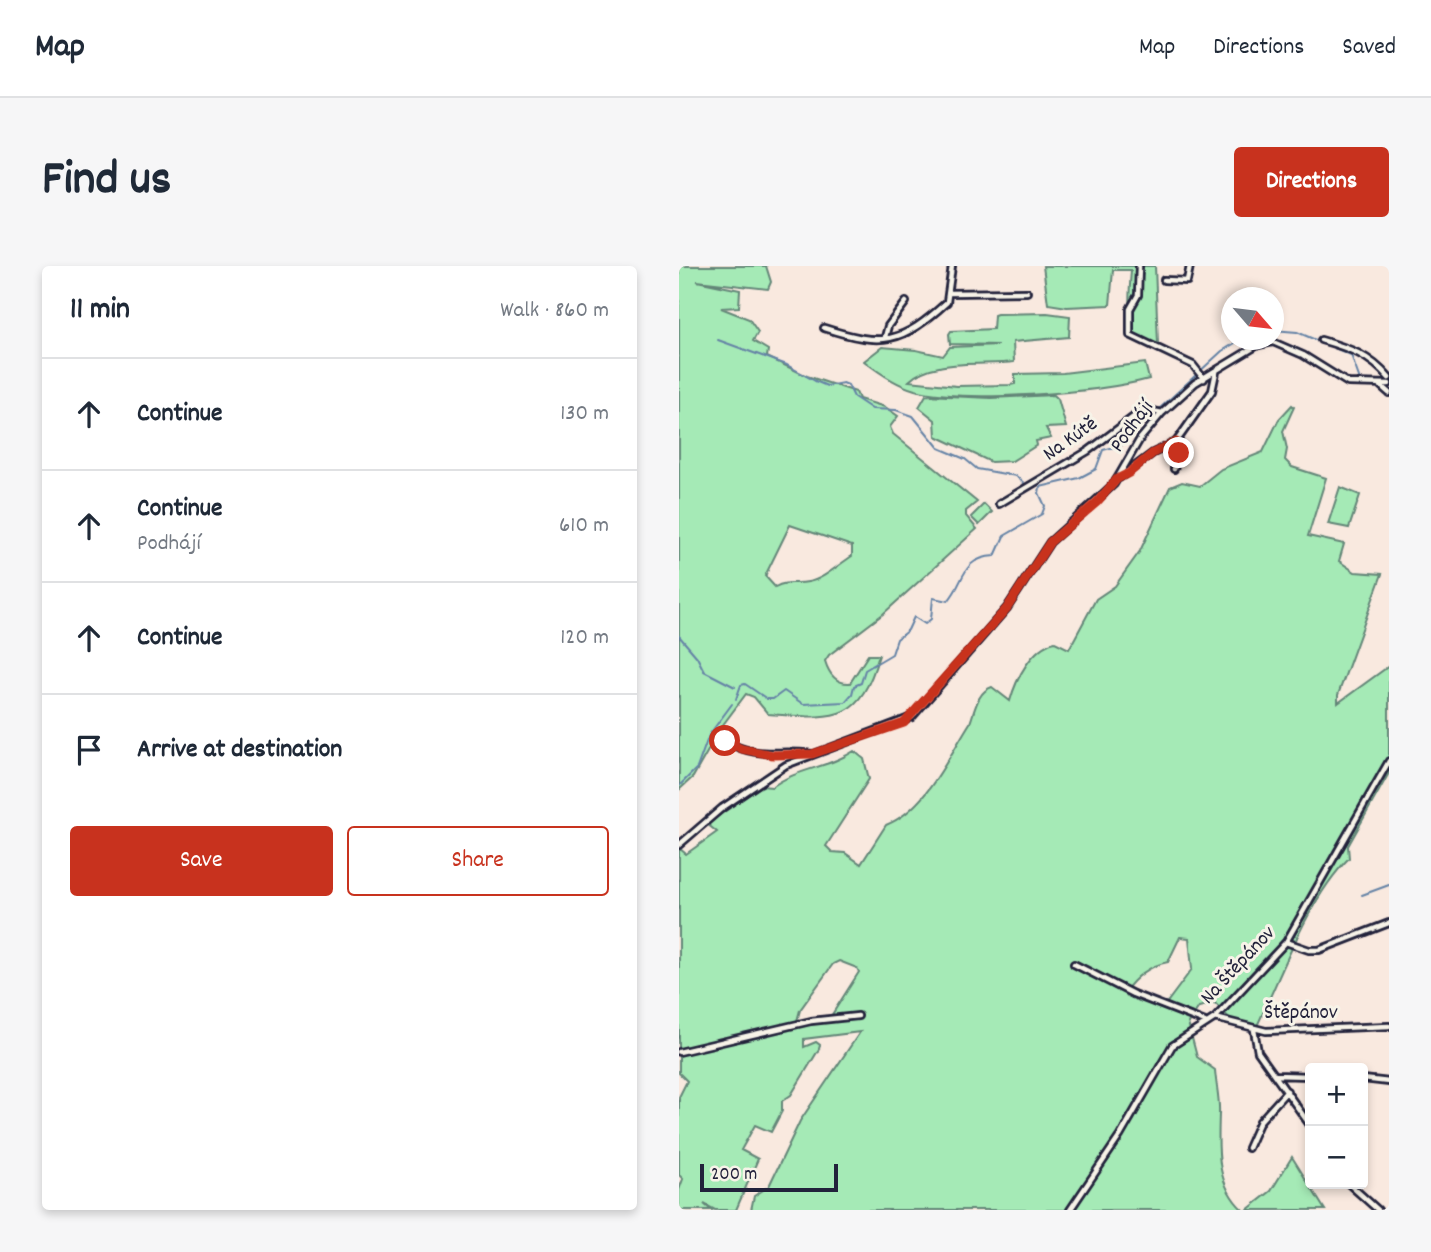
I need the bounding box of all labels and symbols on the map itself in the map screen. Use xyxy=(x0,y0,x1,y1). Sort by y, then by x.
north arrow xyxy=(1221,287,1284,350)
street label: Podhájí xyxy=(1104,393,1163,459)
street label: Na Kútě xyxy=(1038,410,1104,470)
route end xyxy=(1163,437,1194,468)
route start xyxy=(709,725,740,756)
street label: Na Štěpánov xyxy=(1194,920,1284,1012)
street label: Štěpánov xyxy=(1264,999,1338,1029)
scale bar xyxy=(700,1161,838,1193)

